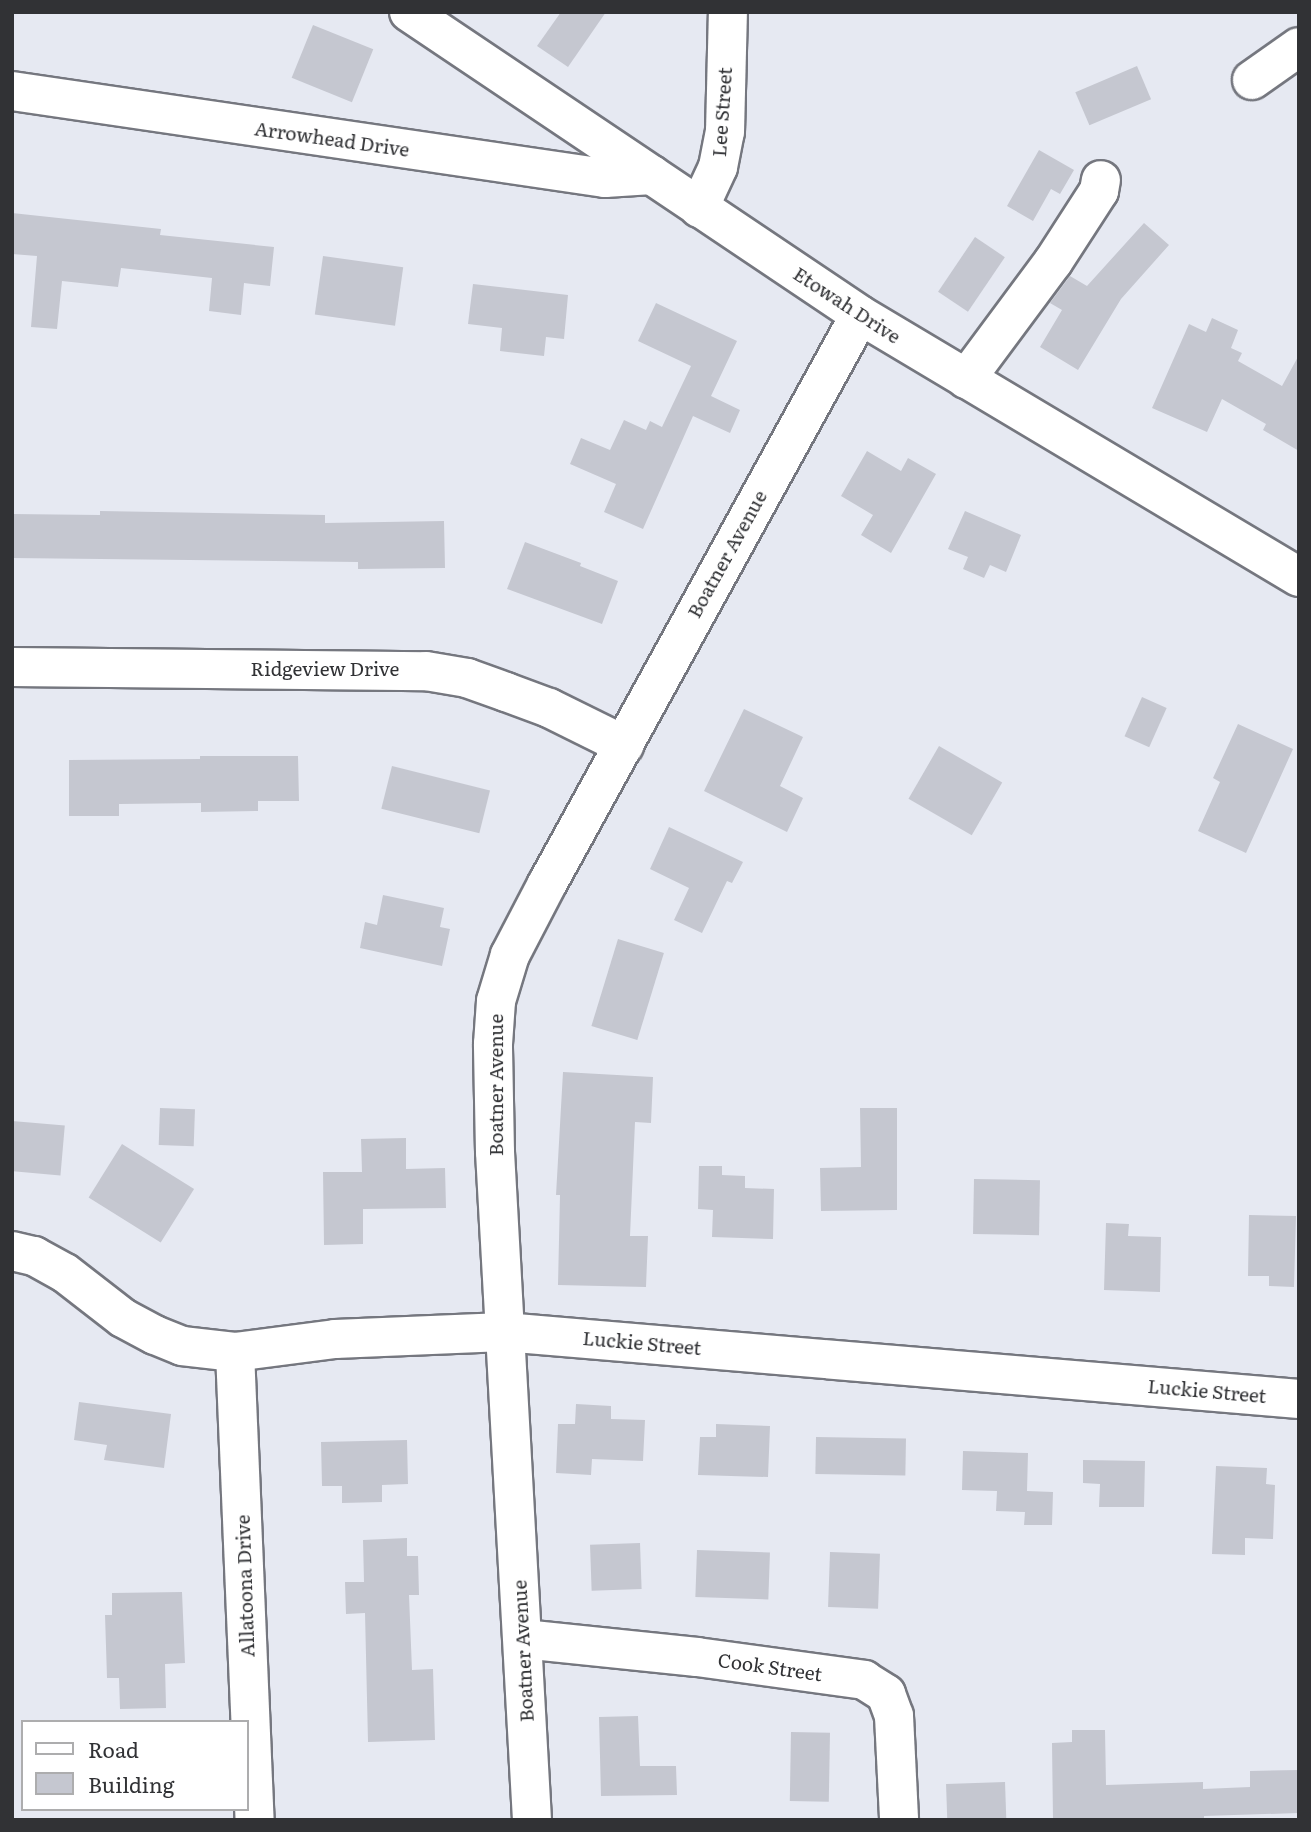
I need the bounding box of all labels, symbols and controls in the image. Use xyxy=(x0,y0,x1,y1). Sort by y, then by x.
street label: Lee Street xyxy=(707,66,737,158)
street label: Arrowhead Drive xyxy=(253,117,411,161)
street label: Etowah Drive xyxy=(789,262,905,348)
street label: Boatner Avenue xyxy=(683,486,771,622)
street label: Ridgeview Drive xyxy=(251,658,399,680)
street label: Boatner Avenue xyxy=(485,1014,507,1156)
street label: Luckie Street xyxy=(582,1326,702,1360)
street label: Luckie Street xyxy=(1147,1374,1267,1408)
street label: Allatoona Drive xyxy=(231,1514,259,1658)
street label: Boatner Avenue xyxy=(508,1579,538,1723)
street label: Cook Street xyxy=(716,1648,824,1686)
legend xyxy=(21,1720,248,1811)
text: Road xyxy=(88,1733,139,1764)
text: Building xyxy=(88,1768,174,1799)

